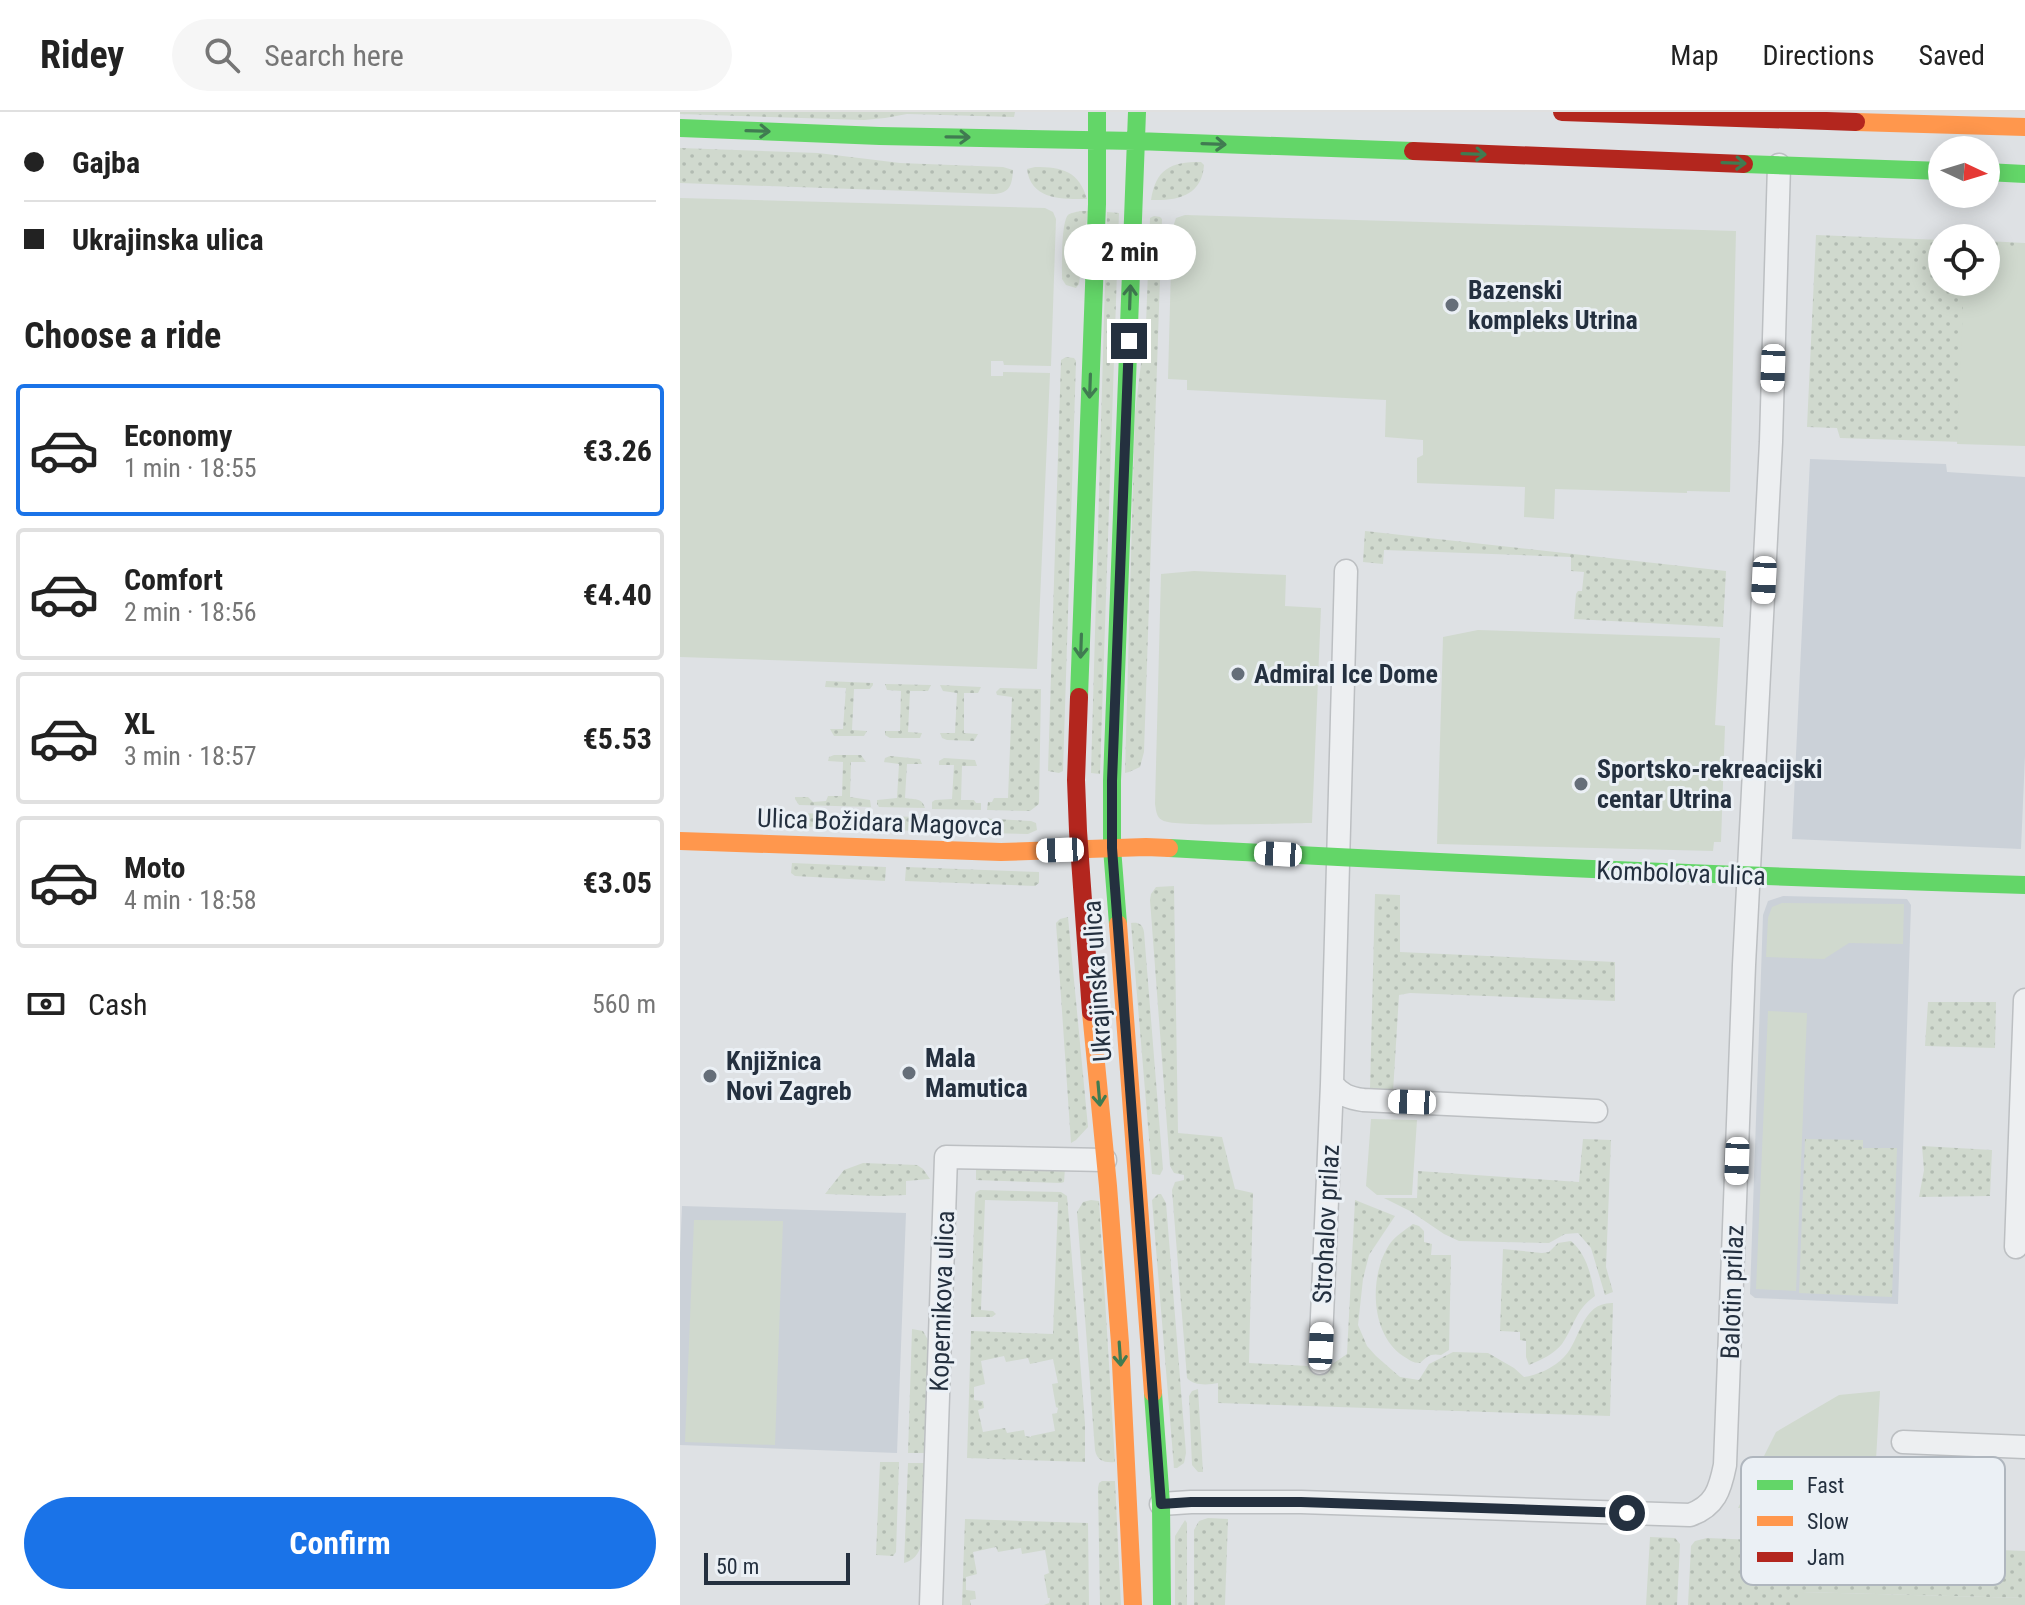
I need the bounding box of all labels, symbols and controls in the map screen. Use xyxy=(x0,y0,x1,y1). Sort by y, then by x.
search box xyxy=(172,19,732,91)
text: Ridey xyxy=(40,33,124,77)
icon: search xyxy=(200,33,244,77)
text: Search here xyxy=(264,38,404,73)
text: Map xyxy=(1670,39,1719,72)
text: Directions xyxy=(1763,39,1874,72)
text: Saved xyxy=(1918,39,1985,72)
one-way arrow xyxy=(744,124,771,139)
one-way arrow xyxy=(944,130,971,145)
north arrow xyxy=(1928,136,2000,208)
map controls xyxy=(1928,136,2000,296)
one-way arrow xyxy=(1200,137,1227,152)
text: Gajba xyxy=(72,145,140,180)
one-way arrow xyxy=(1460,147,1487,162)
one-way arrow xyxy=(1720,156,1747,171)
text: Ukrajinska ulica xyxy=(72,222,264,257)
button: locate xyxy=(1928,224,2000,296)
callout: 2 min xyxy=(1063,225,1195,281)
text: 2 min xyxy=(1101,237,1159,267)
place label: Bazenski kompleks Utrina xyxy=(1468,275,1638,335)
one-way arrow xyxy=(1123,284,1138,311)
marker: Bazenski kompleks Utrina xyxy=(1443,296,1461,314)
text: Choose a ride xyxy=(24,315,221,357)
route end xyxy=(1111,323,1147,359)
car xyxy=(1760,344,1786,392)
one-way arrow xyxy=(1083,372,1098,399)
icon: car xyxy=(28,414,100,486)
text: Economy xyxy=(124,418,232,453)
text: €3.26 xyxy=(583,433,652,468)
text: 1 min · 18:55 xyxy=(124,453,257,483)
car xyxy=(1751,555,1777,605)
icon: car xyxy=(28,558,100,630)
text: Comfort xyxy=(124,562,223,597)
text: €4.40 xyxy=(583,577,652,612)
text: 2 min · 18:56 xyxy=(124,597,257,627)
one-way arrow xyxy=(1073,632,1088,659)
place label: Admiral Ice Dome xyxy=(1254,659,1438,689)
marker: Admiral Ice Dome xyxy=(1229,665,1247,683)
icon: car xyxy=(28,702,100,774)
text: XL xyxy=(124,706,155,741)
text: €5.53 xyxy=(583,721,652,756)
text: 3 min · 18:57 xyxy=(124,741,257,771)
place label: Sportsko-rekreacijski centar Utrina xyxy=(1597,754,1823,814)
marker: Sportsko-rekreacijski centar Utrina xyxy=(1572,775,1590,793)
street label: Ulica Božidara Magovca xyxy=(757,803,1003,841)
car xyxy=(1036,837,1084,863)
car xyxy=(1253,841,1303,867)
icon: car xyxy=(28,846,100,918)
text: Moto xyxy=(124,850,185,885)
street label: Kombolova ulica xyxy=(1596,855,1766,891)
text: €3.05 xyxy=(583,865,652,900)
text: 4 min · 18:58 xyxy=(124,885,257,915)
street label: Ukrajinska ulica xyxy=(1076,899,1118,1063)
icon: cash xyxy=(24,982,68,1026)
text: Cash xyxy=(88,987,148,1022)
text: 560 m xyxy=(592,989,656,1019)
place label: Mala Mamutica xyxy=(925,1043,1028,1103)
place label: Knjižnica Novi Zagreb xyxy=(726,1046,852,1106)
marker: Mala Mamutica xyxy=(900,1064,918,1082)
marker: Knjižnica Novi Zagreb xyxy=(701,1067,719,1085)
one-way arrow xyxy=(1092,1081,1107,1107)
car xyxy=(1388,1089,1436,1115)
car xyxy=(1724,1137,1750,1185)
street label: Strohalov prilaz xyxy=(1307,1144,1345,1304)
street label: Kopernikova ulica xyxy=(924,1210,960,1392)
street label: Balotin prilaz xyxy=(1715,1224,1749,1360)
car xyxy=(1308,1321,1334,1371)
one-way arrow xyxy=(1113,1340,1128,1367)
legend xyxy=(1741,1457,2005,1585)
text: Fast xyxy=(1807,1473,1844,1498)
route start xyxy=(1609,1495,1645,1531)
button: Confirm xyxy=(24,1497,656,1589)
text: Slow xyxy=(1807,1509,1849,1534)
text: Jam xyxy=(1807,1545,1845,1570)
scale bar xyxy=(704,1549,850,1585)
text: 50 m xyxy=(716,1554,759,1579)

